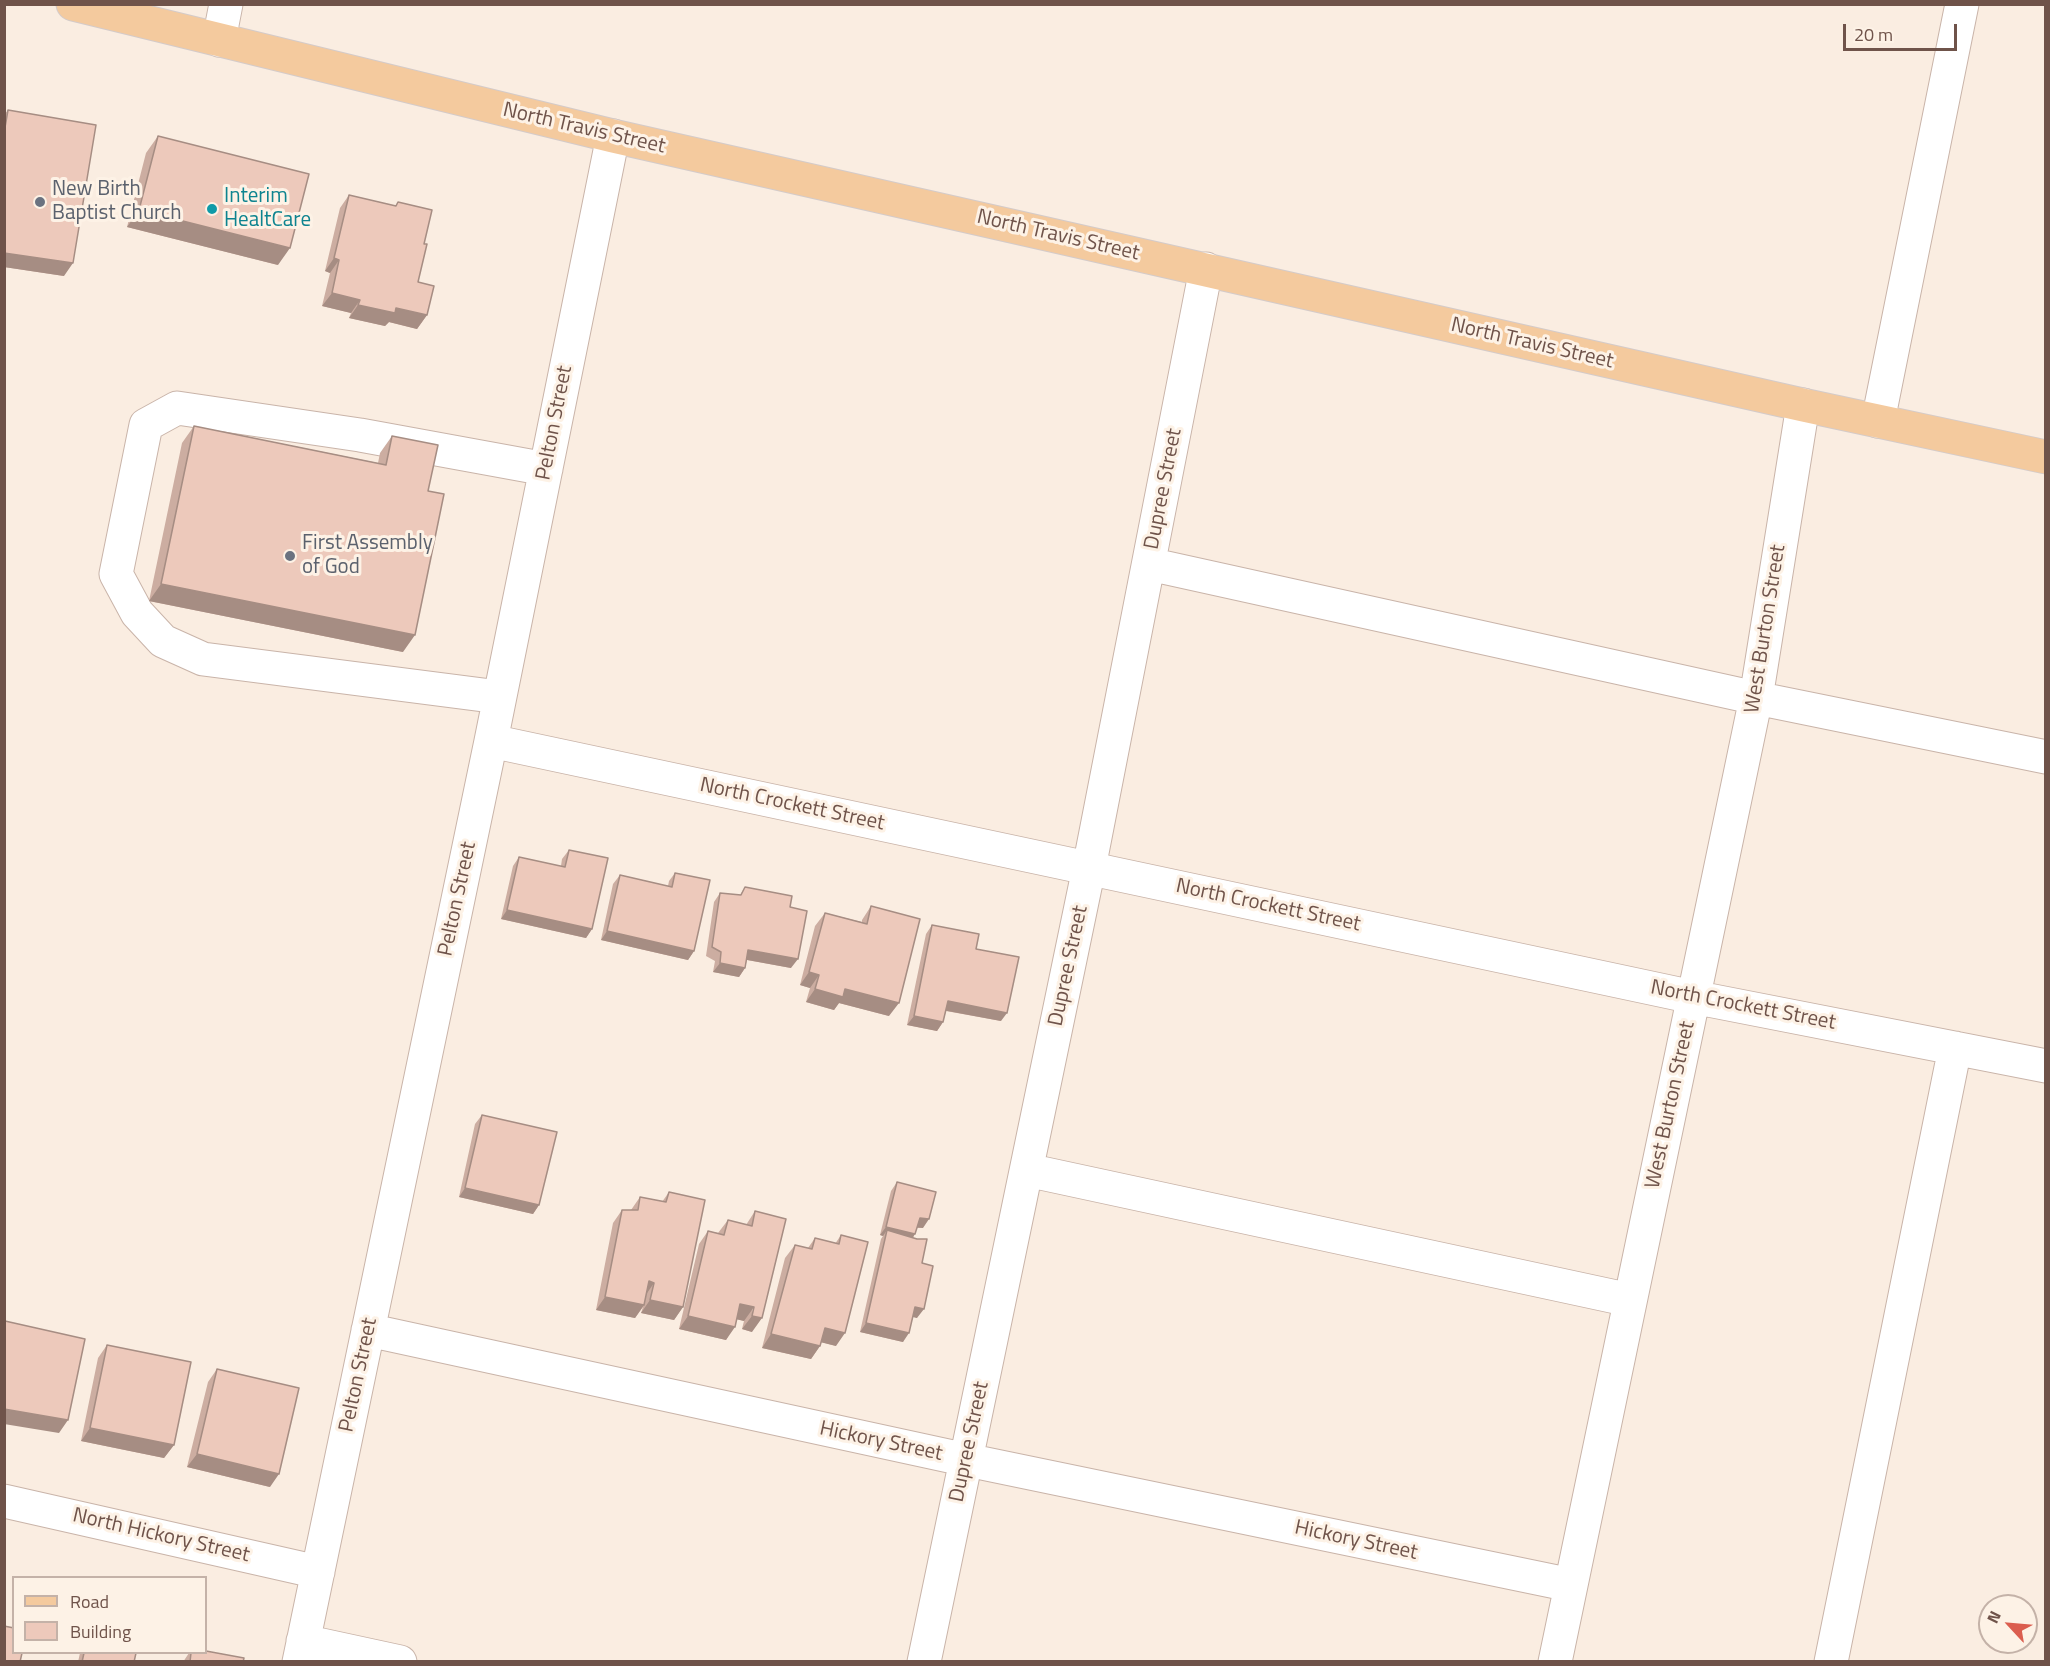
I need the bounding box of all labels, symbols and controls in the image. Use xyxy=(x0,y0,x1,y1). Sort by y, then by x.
scale bar xyxy=(1846,12,1960,50)
text: 20 m xyxy=(1854,21,1893,48)
street label: North Travis Street xyxy=(500,98,668,160)
place label: New Birth Baptist Church xyxy=(52,177,182,227)
place label: Interim HealtCare xyxy=(224,184,311,234)
marker: New Birth Baptist Church xyxy=(33,195,47,209)
marker: Interim HealtCare xyxy=(205,202,219,216)
street label: North Travis Street xyxy=(974,205,1142,267)
street label: North Travis Street xyxy=(1448,313,1616,375)
street label: Pelton Street xyxy=(532,364,578,482)
street label: Dupree Street xyxy=(1140,426,1188,552)
place label: First Assembly of God xyxy=(302,531,433,581)
street label: West Burton Street xyxy=(1740,543,1792,715)
marker: First Assembly of God xyxy=(283,549,297,563)
street label: North Crockett Street xyxy=(697,773,887,837)
street label: Pelton Street xyxy=(434,839,482,959)
street label: North Crockett Street xyxy=(1173,874,1363,938)
street label: Dupree Street xyxy=(1044,903,1094,1029)
street label: North Crockett Street xyxy=(1648,976,1838,1036)
street label: West Burton Street xyxy=(1641,1019,1701,1191)
street label: Pelton Street xyxy=(335,1315,383,1435)
street label: Dupree Street xyxy=(945,1379,995,1505)
street label: Hickory Street xyxy=(817,1417,945,1467)
street label: North Hickory Street xyxy=(70,1503,252,1569)
street label: Hickory Street xyxy=(1292,1516,1420,1566)
legend xyxy=(12,1576,207,1654)
text: Road xyxy=(70,1588,109,1615)
north arrow xyxy=(1978,1594,2038,1654)
text: N xyxy=(1980,1607,2007,1627)
text: Building xyxy=(70,1618,131,1645)

